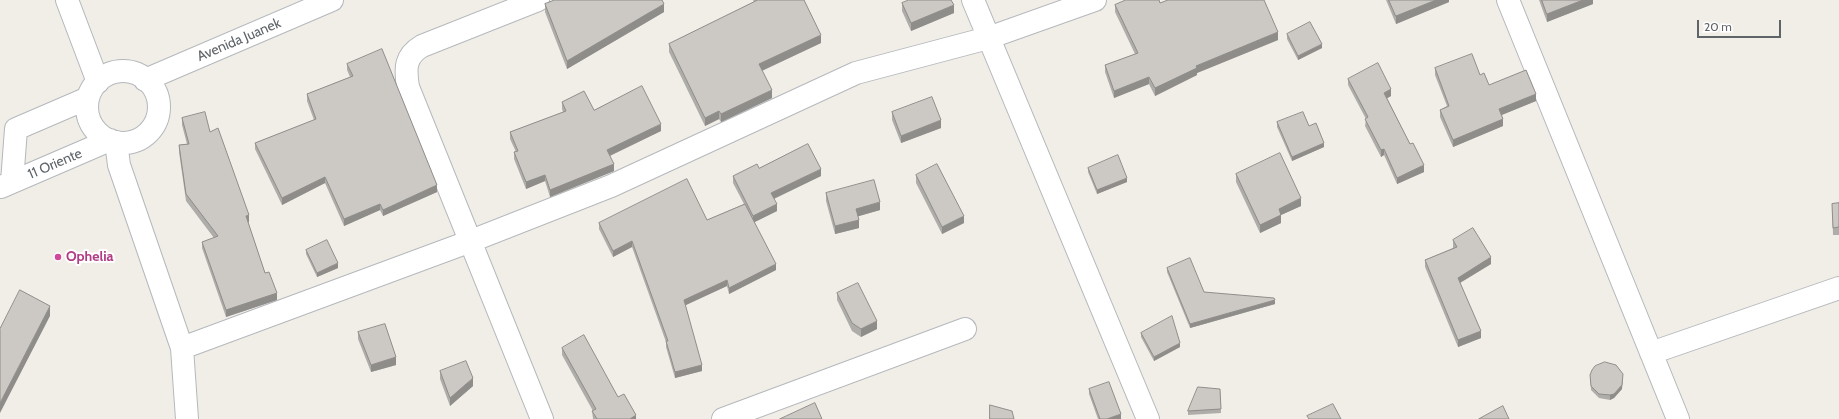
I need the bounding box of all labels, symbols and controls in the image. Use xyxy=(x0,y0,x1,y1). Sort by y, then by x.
scale bar xyxy=(1699,12,1783,38)
street label: Avenida Juanek xyxy=(195,15,283,65)
text: 20 m xyxy=(1704,19,1732,34)
street label: 11 Oriente xyxy=(25,145,85,183)
place label: Ophelia xyxy=(66,249,113,265)
marker: Ophelia xyxy=(53,252,63,262)

